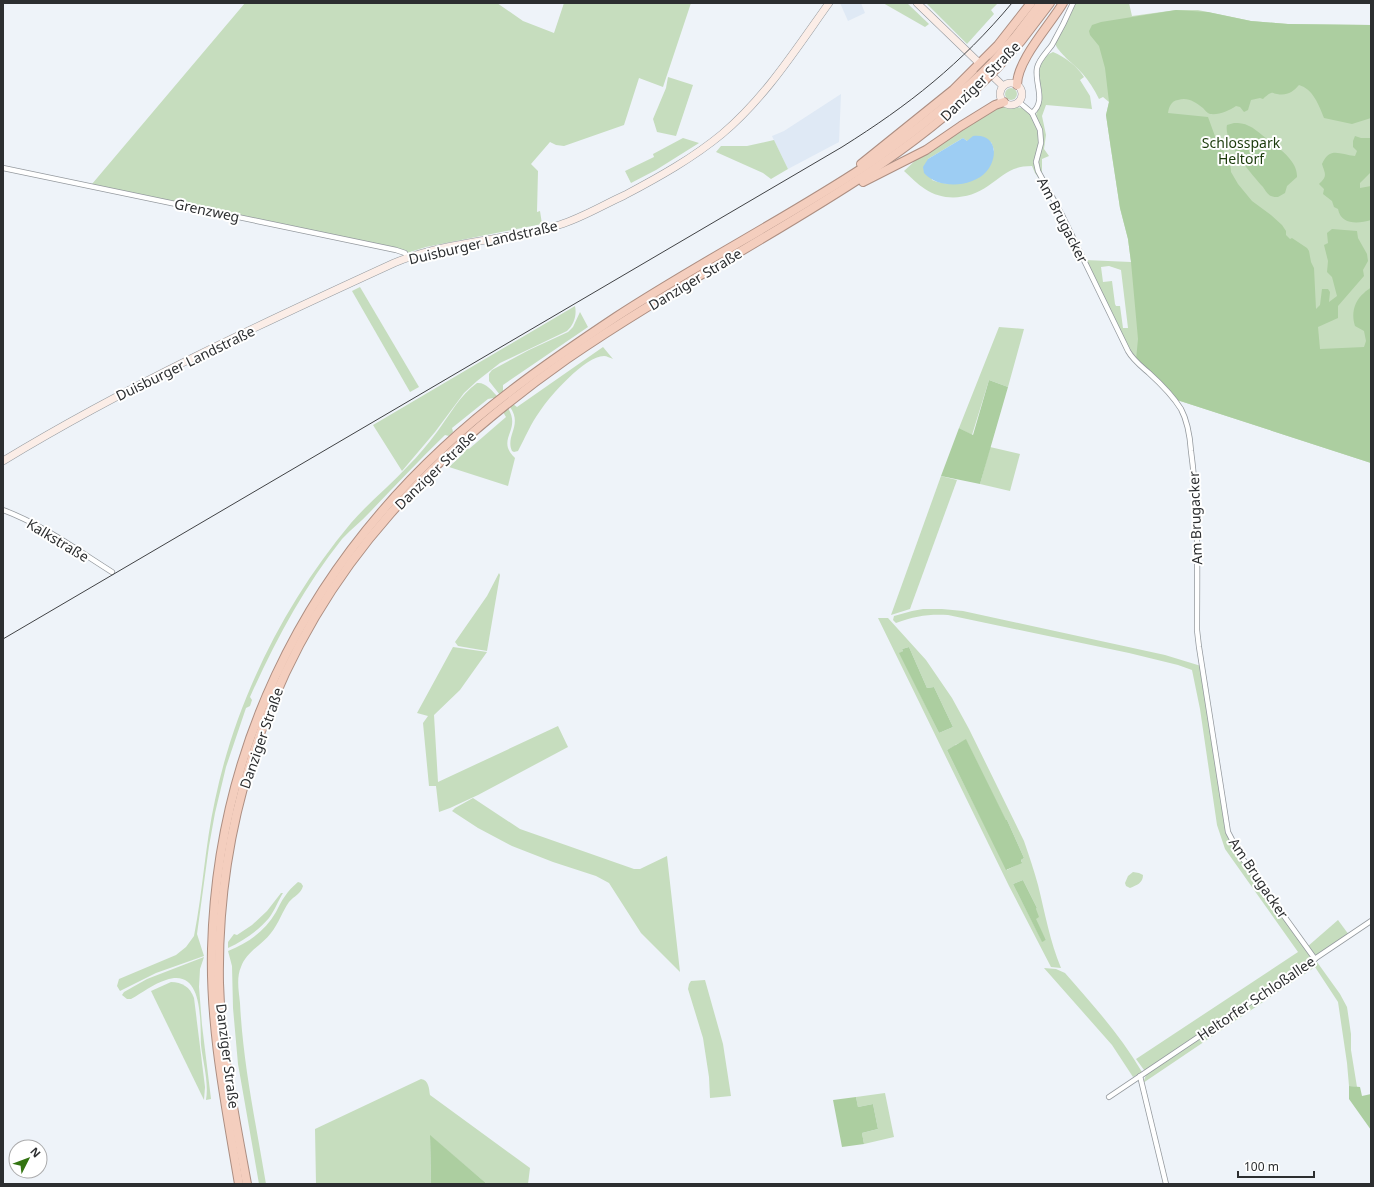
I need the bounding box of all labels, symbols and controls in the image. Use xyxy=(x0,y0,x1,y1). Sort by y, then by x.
street label: Danziger Straße xyxy=(936,37,1024,125)
park label: Schlosspark Heltorf xyxy=(1202,133,1281,168)
street label: Am Brugacker xyxy=(1033,174,1093,266)
street label: Grenzweg xyxy=(173,194,241,226)
street label: Duisburger Landstraße xyxy=(407,216,559,268)
street label: Danziger Straße xyxy=(645,244,745,314)
street label: Duisburger Landstraße xyxy=(112,321,258,405)
street label: Danziger Straße xyxy=(390,426,480,514)
street label: Am Brugacker xyxy=(1184,471,1206,565)
street label: Kalkstraße xyxy=(23,514,93,566)
street label: Danziger Straße xyxy=(235,685,287,791)
street label: Am Brugacker xyxy=(1225,834,1293,922)
street label: Heltorfer Schloßallee xyxy=(1193,951,1319,1045)
street label: Danziger Straße xyxy=(212,1002,244,1110)
north arrow xyxy=(8,1139,48,1179)
text: N xyxy=(27,1144,44,1160)
scale bar xyxy=(1238,1153,1314,1179)
text: 100 m xyxy=(1244,1158,1279,1175)

